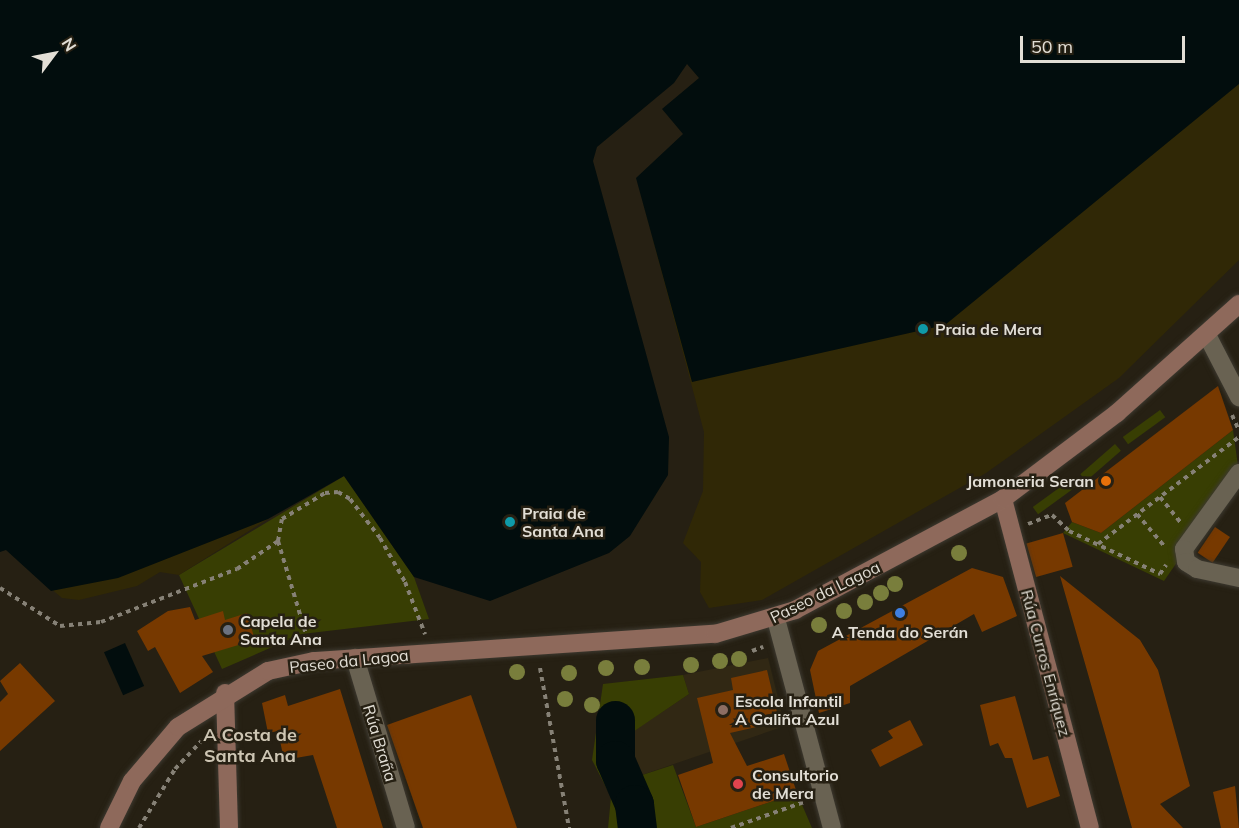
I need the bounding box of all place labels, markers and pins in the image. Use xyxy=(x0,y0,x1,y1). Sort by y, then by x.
place label: Praia de Mera xyxy=(935,319,1042,339)
marker: Praia de Mera xyxy=(916,322,930,336)
place label: Jamoneria Seran xyxy=(966,471,1094,491)
marker: Jamoneria Seran xyxy=(1099,474,1113,488)
place label: Praia de Santa Ana xyxy=(522,503,604,541)
marker: Praia de Santa Ana xyxy=(503,515,517,529)
marker: A Tenda do Serán xyxy=(893,606,907,620)
place label: Capela de Santa Ana xyxy=(240,611,322,649)
place label: A Tenda do Serán xyxy=(832,622,968,642)
marker: Capela de Santa Ana xyxy=(221,623,235,637)
place label: Escola Infantil A Galiña Azul xyxy=(735,691,842,729)
marker: Escola Infantil A Galiña Azul xyxy=(716,703,730,717)
place label: Consultorio de Mera xyxy=(752,765,839,803)
marker: Consultorio de Mera xyxy=(729,775,747,793)

